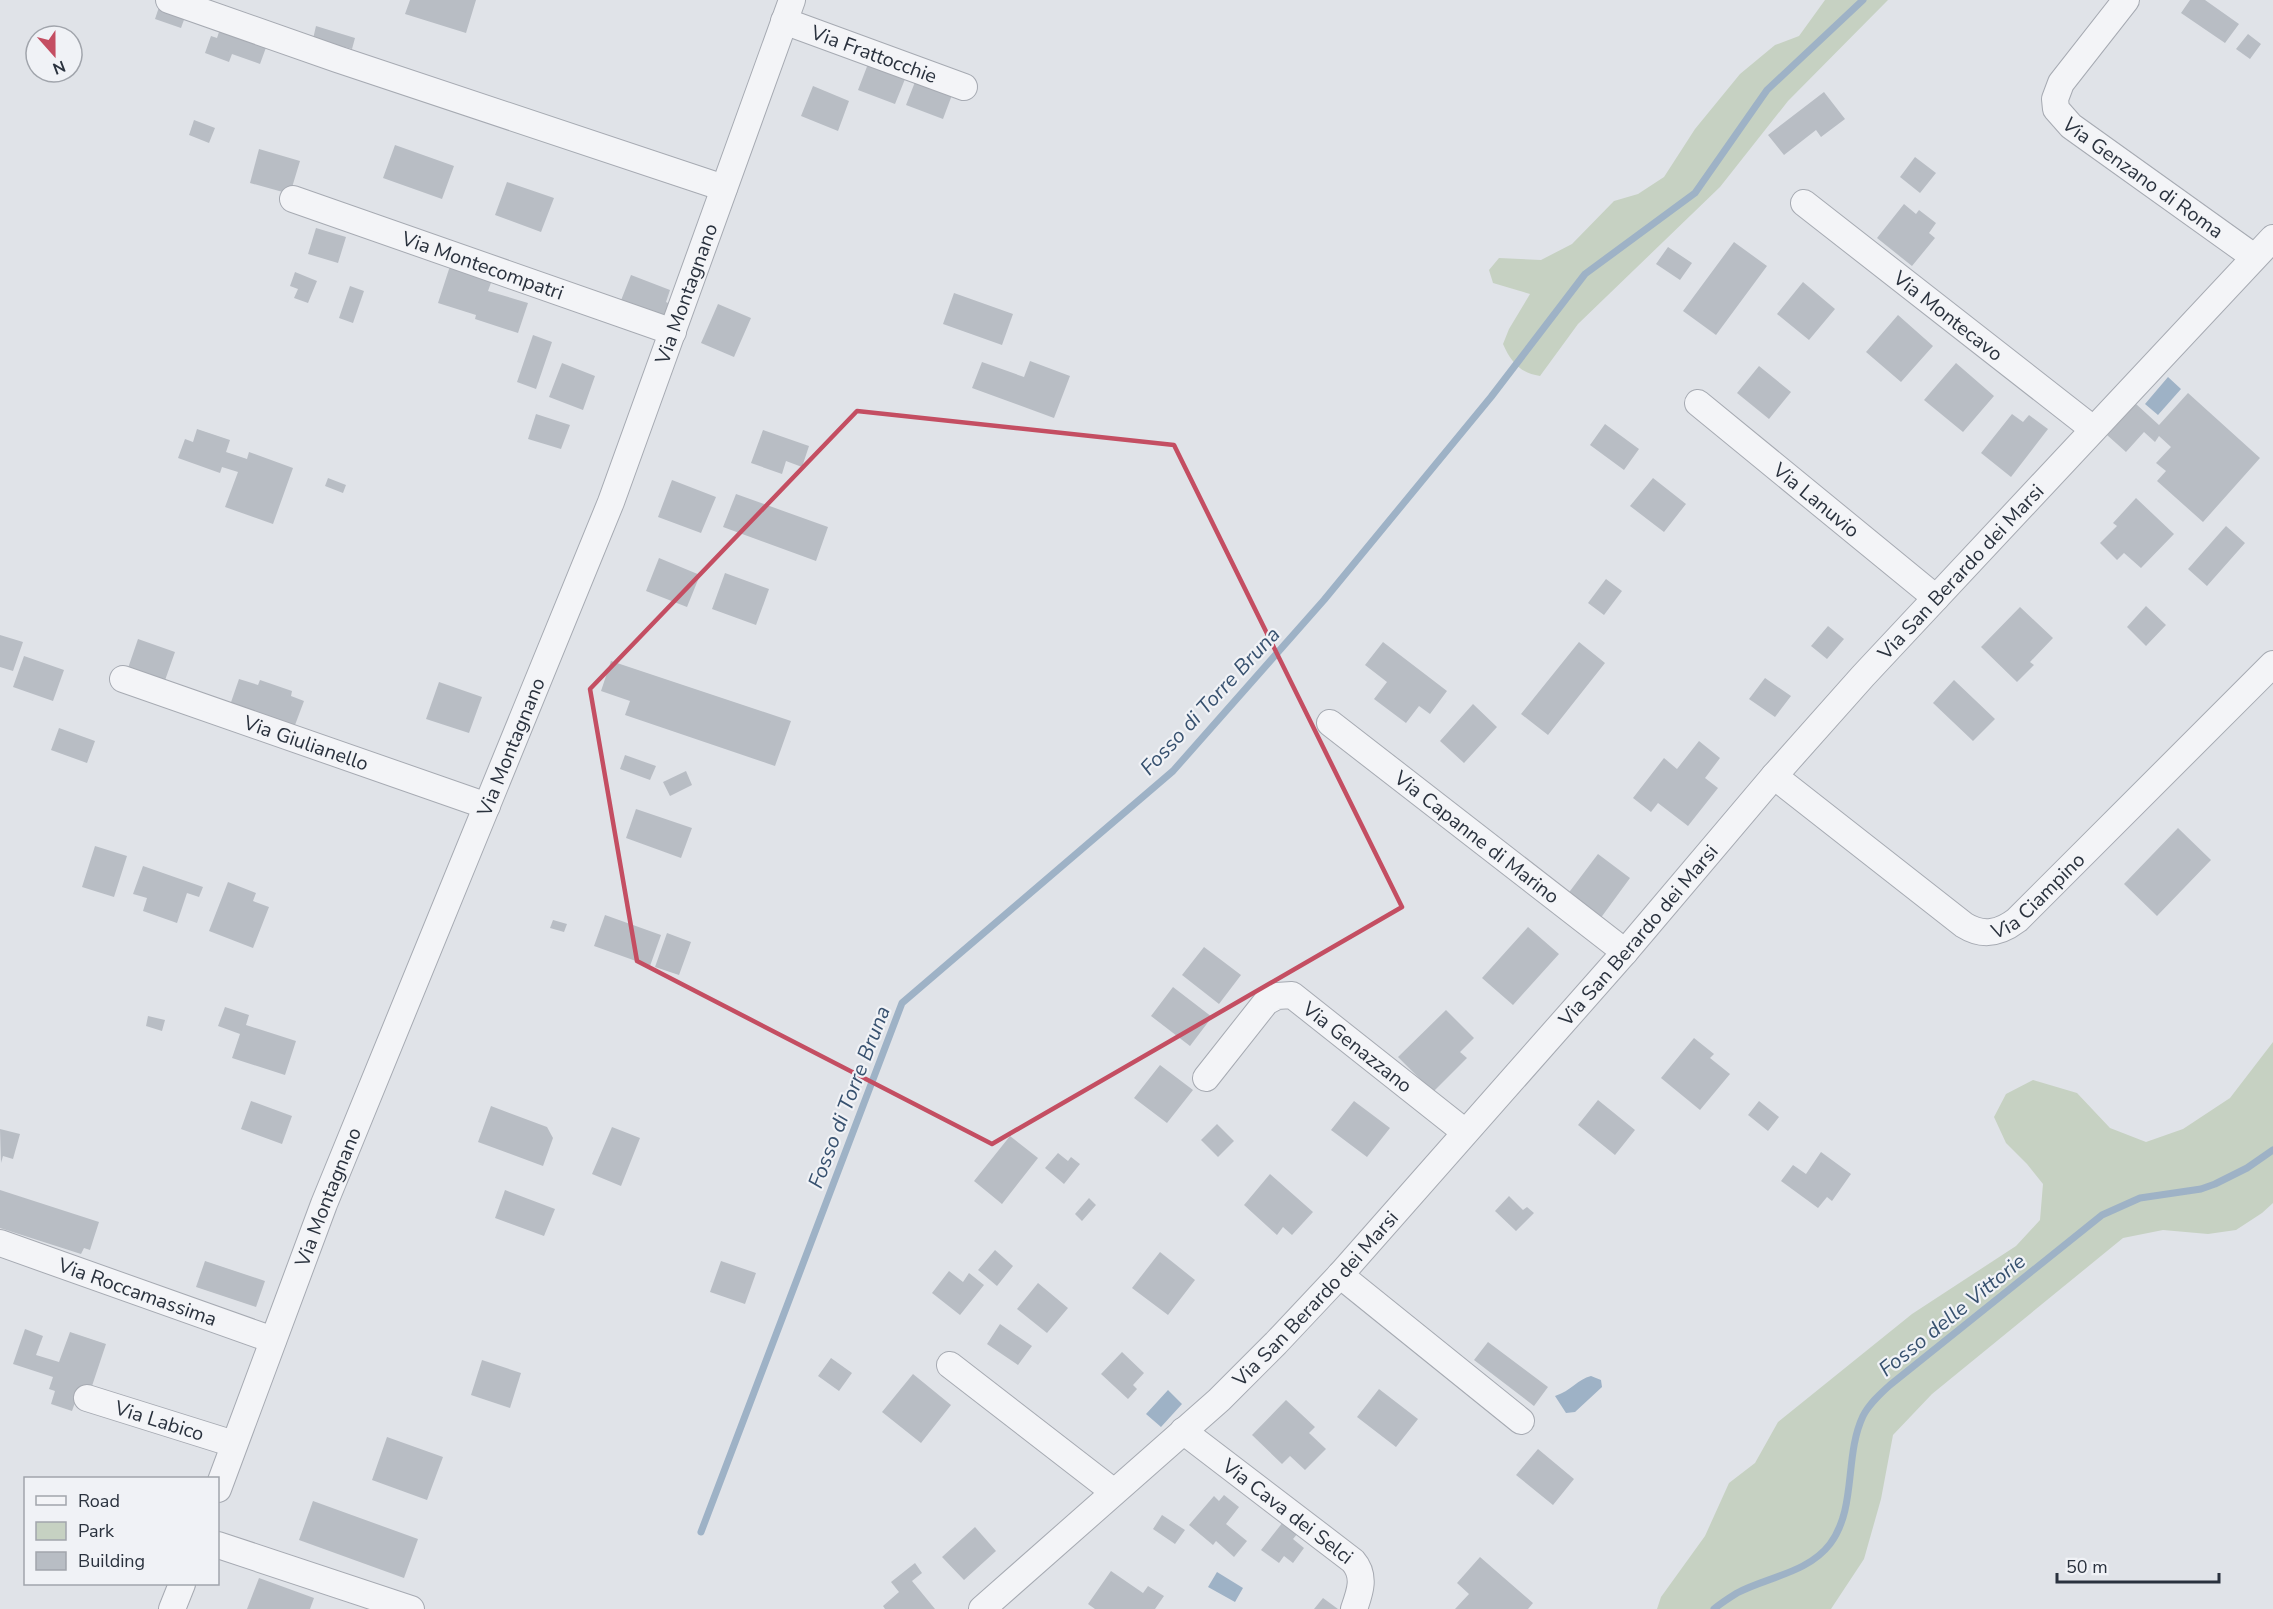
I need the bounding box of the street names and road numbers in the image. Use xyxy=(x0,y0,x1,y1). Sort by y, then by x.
street label: Via Frattocchie xyxy=(806,19,941,90)
street label: Via Genzano di Roma xyxy=(2055,111,2229,245)
street label: Via Montagnano xyxy=(649,220,724,369)
street label: Via Montecompatri xyxy=(397,225,567,307)
street label: Via Montecavo xyxy=(1887,264,2008,368)
street label: Via Lanuvio xyxy=(1766,456,1865,544)
street label: Via San Berardo dei Marsi xyxy=(1871,478,2050,667)
street label: Via Montagnano xyxy=(471,674,552,821)
street label: Via Giulianello xyxy=(239,709,372,778)
street label: Via Capanne di Marino xyxy=(1388,764,1565,910)
street label: Via San Berardo dei Marsi xyxy=(1552,839,1724,1033)
street label: Via Ciampino xyxy=(1987,847,2091,946)
street label: Via Genazzano xyxy=(1296,995,1418,1099)
street label: Via Montagnano xyxy=(289,1123,368,1272)
street label: Via San Berardo dei Marsi xyxy=(1226,1205,1405,1393)
street label: Via Roccamassima xyxy=(53,1251,220,1333)
street label: Via Labico xyxy=(110,1394,207,1448)
street label: Via Cava dei Selci xyxy=(1216,1452,1359,1570)

